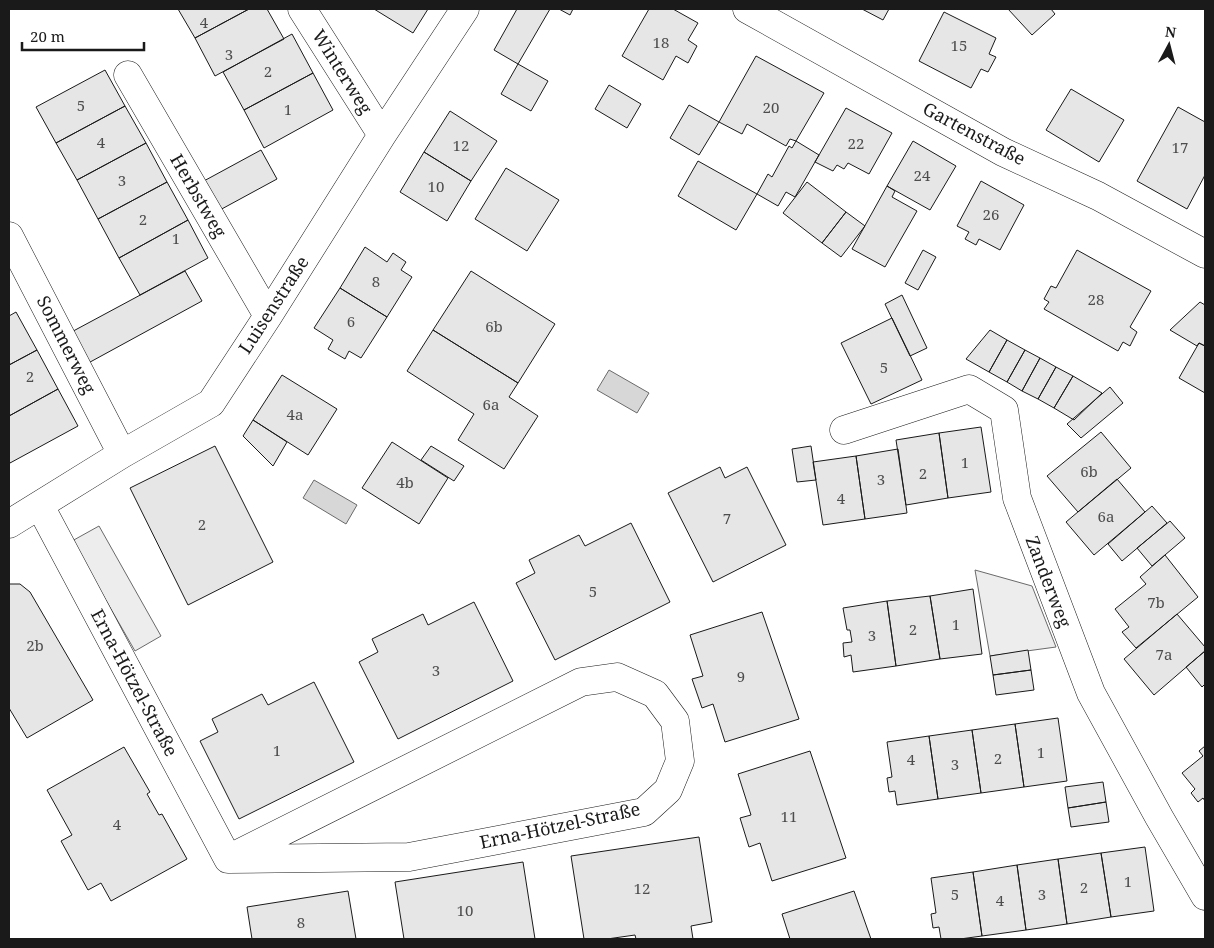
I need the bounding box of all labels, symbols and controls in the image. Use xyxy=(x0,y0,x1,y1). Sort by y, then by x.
house number: 4 xyxy=(200,12,209,32)
scale bar xyxy=(22,20,145,52)
north arrow xyxy=(1144,20,1194,70)
text: N xyxy=(1164,21,1177,42)
street label: Winterweg xyxy=(307,25,378,119)
text: 20 m xyxy=(30,26,65,46)
house number: 18 xyxy=(653,32,669,52)
house number: 15 xyxy=(951,35,967,55)
house number: 3 xyxy=(225,44,233,64)
house number: 2 xyxy=(264,61,272,81)
house number: 5 xyxy=(77,95,85,115)
street label: Gartenstraße xyxy=(919,96,1030,170)
house number: 20 xyxy=(763,97,779,117)
house number: 1 xyxy=(284,99,292,119)
house number: 4 xyxy=(97,132,106,152)
house number: 22 xyxy=(848,133,864,153)
house number: 12 xyxy=(453,135,469,155)
house number: 17 xyxy=(1172,137,1188,157)
street label: Herbstweg xyxy=(165,149,233,242)
house number: 24 xyxy=(914,165,931,185)
house number: 3 xyxy=(118,170,126,190)
house number: 10 xyxy=(428,176,444,196)
house number: 26 xyxy=(983,204,999,224)
house number: 2 xyxy=(139,209,147,229)
house number: 1 xyxy=(172,228,180,248)
street label: Luisenstraße xyxy=(233,251,314,358)
house number: 8 xyxy=(372,271,380,291)
house number: 28 xyxy=(1088,289,1104,309)
street label: Sommerweg xyxy=(32,291,102,398)
house number: 6 xyxy=(347,311,355,331)
house number: 6b xyxy=(485,316,503,336)
house number: 5 xyxy=(880,357,888,377)
house number: 2 xyxy=(26,366,34,386)
house number: 6a xyxy=(483,394,499,414)
house number: 4a xyxy=(287,404,303,424)
house number: 1 xyxy=(961,452,969,472)
house number: 6b xyxy=(1080,461,1098,481)
house number: 2 xyxy=(919,463,927,483)
house number: 3 xyxy=(877,469,885,489)
house number: 4b xyxy=(396,472,414,492)
house number: 4 xyxy=(837,488,846,508)
house number: 6a xyxy=(1098,506,1114,526)
house number: 7 xyxy=(723,508,731,528)
house number: 2 xyxy=(198,514,206,534)
street label: Zanderweg xyxy=(1020,532,1078,631)
house number: 5 xyxy=(589,581,597,601)
house number: 7b xyxy=(1147,592,1165,612)
street label: Erna-Hötzel-Straße xyxy=(86,605,184,760)
house number: 1 xyxy=(952,614,960,634)
house number: 2 xyxy=(909,619,917,639)
house number: 3 xyxy=(868,625,876,645)
house number: 2b xyxy=(26,635,44,655)
house number: 7a xyxy=(1156,644,1172,664)
house number: 3 xyxy=(432,660,440,680)
house number: 9 xyxy=(737,666,745,686)
house number: 1 xyxy=(273,740,281,760)
house number: 1 xyxy=(1037,742,1045,762)
house number: 2 xyxy=(994,748,1002,768)
house number: 4 xyxy=(907,749,916,769)
house number: 3 xyxy=(951,754,959,774)
street label: Erna-Hötzel-Straße xyxy=(477,796,642,854)
house number: 11 xyxy=(781,806,797,826)
house number: 4 xyxy=(113,814,122,834)
house number: 1 xyxy=(1124,871,1132,891)
house number: 2 xyxy=(1080,877,1088,897)
house number: 12 xyxy=(634,878,650,898)
house number: 5 xyxy=(951,884,959,904)
house number: 3 xyxy=(1038,884,1046,904)
house number: 4 xyxy=(996,890,1005,910)
house number: 10 xyxy=(457,900,473,920)
house number: 8 xyxy=(297,912,305,932)

